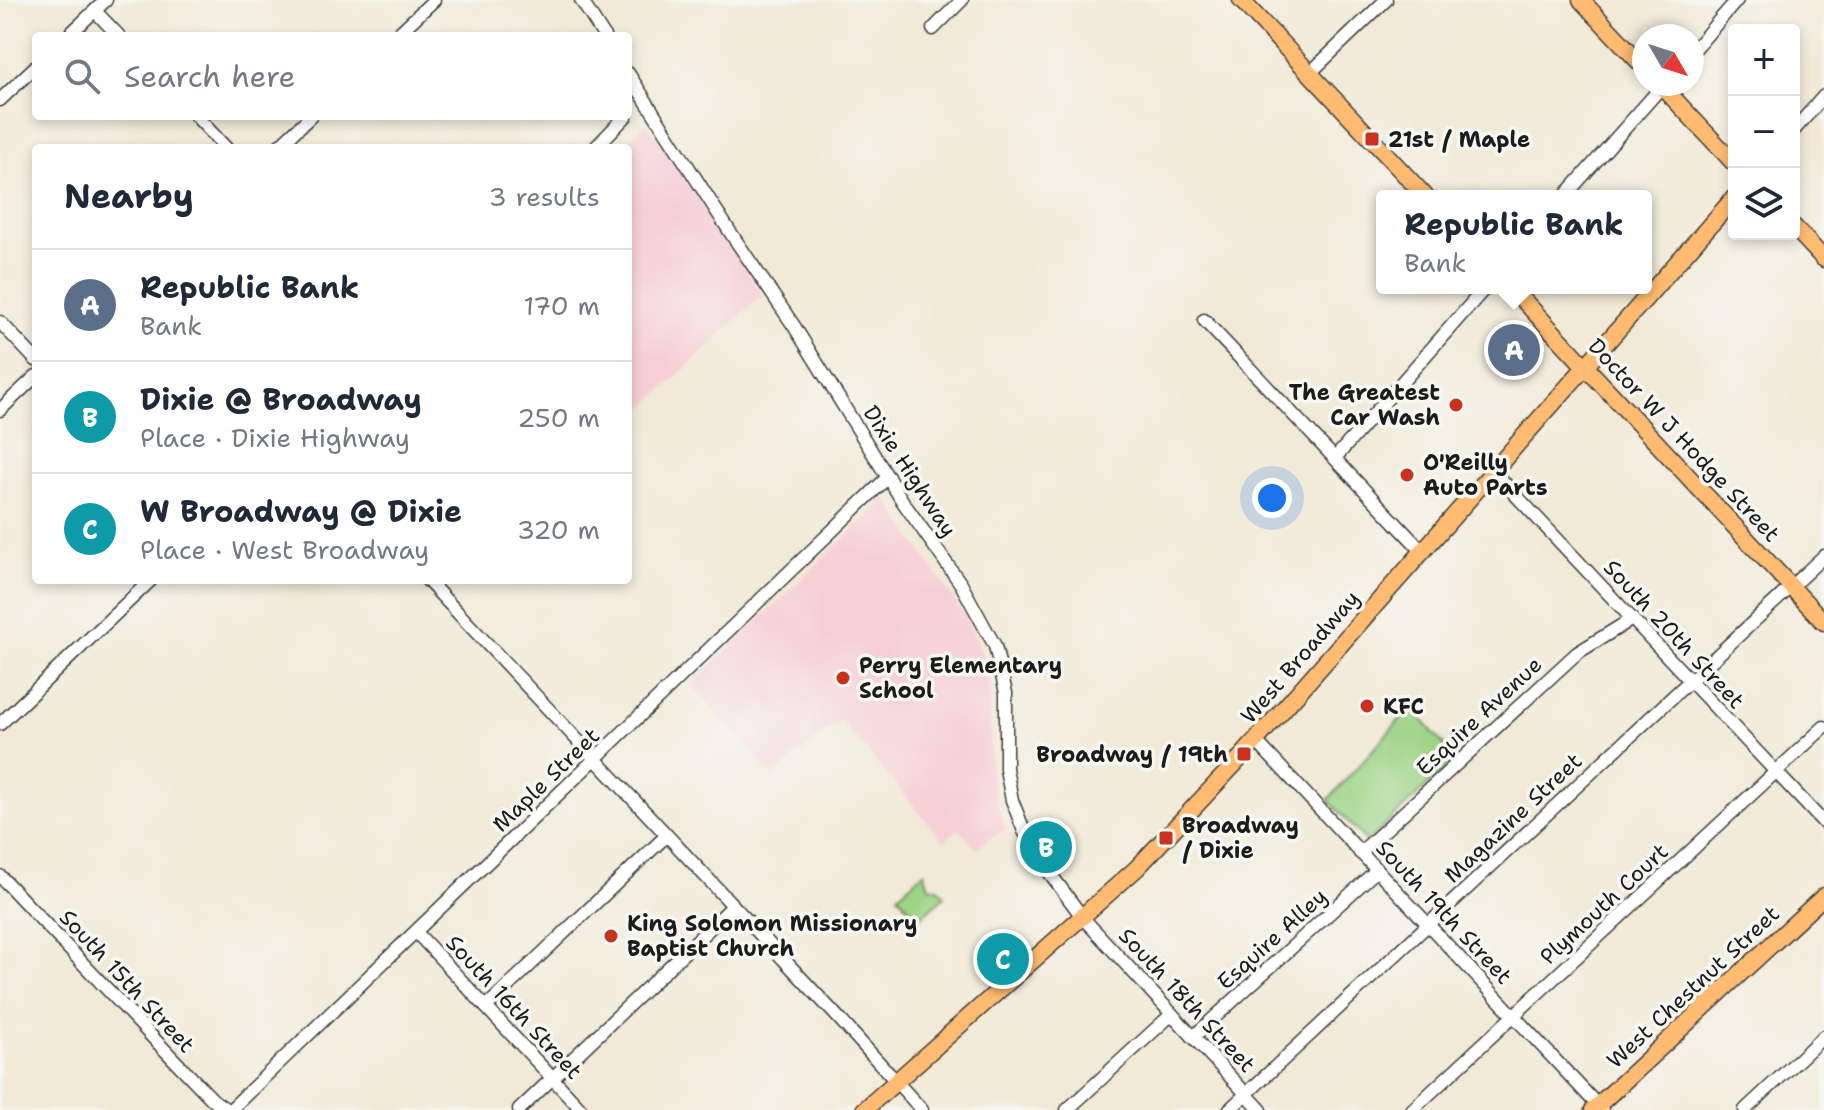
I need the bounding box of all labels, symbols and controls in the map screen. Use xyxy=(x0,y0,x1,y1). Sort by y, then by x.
north arrow xyxy=(1632,24,1704,96)
map controls xyxy=(1728,24,1800,240)
button: + xyxy=(1728,24,1800,96)
search box xyxy=(32,32,632,120)
icon: search xyxy=(60,54,104,98)
text: Search here xyxy=(124,56,295,97)
button: − xyxy=(1728,96,1800,168)
place label: 21st / Maple xyxy=(1388,125,1530,154)
marker: 21st / Maple xyxy=(1363,130,1381,148)
button: layers xyxy=(1728,168,1800,240)
text: Nearby xyxy=(64,173,194,219)
text: 3 results xyxy=(488,179,600,214)
popup xyxy=(1376,190,1652,294)
text: Republic Bank xyxy=(1404,204,1624,245)
text: Bank xyxy=(1404,245,1466,280)
text: Republic Bank xyxy=(140,267,359,308)
text: A xyxy=(80,288,100,323)
text: 170 m xyxy=(523,288,600,323)
text: Bank xyxy=(140,308,202,343)
pin: A xyxy=(1488,320,1540,380)
street label: Doctor W J Hodge Street xyxy=(1582,332,1786,548)
place label: The Greatest Car Wash xyxy=(1289,378,1440,432)
text: Dixie @ Broadway xyxy=(140,379,422,420)
marker: The Greatest Car Wash xyxy=(1447,396,1465,414)
text: B xyxy=(82,400,98,435)
text: 250 m xyxy=(517,400,600,435)
street label: Dixie Highway xyxy=(857,400,963,542)
text: Place · Dixie Highway xyxy=(140,420,410,455)
place label: O'Reilly Auto Parts xyxy=(1423,448,1548,502)
marker: O'Reilly Auto Parts xyxy=(1398,466,1416,484)
your location xyxy=(1252,478,1292,518)
text: W Broadway @ Dixie xyxy=(140,491,462,532)
text: C xyxy=(82,512,98,547)
text: 320 m xyxy=(517,512,600,547)
text: Place · West Broadway xyxy=(140,532,429,567)
street label: South 20th Street xyxy=(1597,553,1751,715)
street label: West Broadway xyxy=(1234,584,1366,730)
street label: Esquire Avenue xyxy=(1410,650,1548,782)
place label: Perry Elementary School xyxy=(859,651,1062,705)
marker: Perry Elementary School xyxy=(834,669,852,687)
place label: KFC xyxy=(1383,692,1424,721)
marker: KFC xyxy=(1358,697,1376,715)
street label: Maple Street xyxy=(486,722,606,838)
place label: Broadway / 19th xyxy=(1036,740,1228,769)
marker: Broadway / 19th xyxy=(1235,745,1253,763)
street label: Magazine Street xyxy=(1438,747,1588,889)
place label: Broadway / Dixie xyxy=(1182,811,1299,865)
pin: B xyxy=(1020,817,1072,877)
marker: Broadway / Dixie xyxy=(1157,829,1175,847)
street label: South 19th Street xyxy=(1370,834,1518,990)
street label: Plymouth Court xyxy=(1534,837,1674,971)
street label: Esquire Alley xyxy=(1211,882,1333,996)
street label: West Chestnut Street xyxy=(1600,899,1786,1075)
street label: South 15th Street xyxy=(53,903,201,1059)
place label: King Solomon Missionary Baptist Church xyxy=(627,909,918,963)
street label: South 18th Street xyxy=(1112,922,1262,1078)
marker: King Solomon Missionary Baptist Church xyxy=(602,927,620,945)
street label: South 16th Street xyxy=(440,929,588,1085)
pin: C xyxy=(977,929,1029,989)

